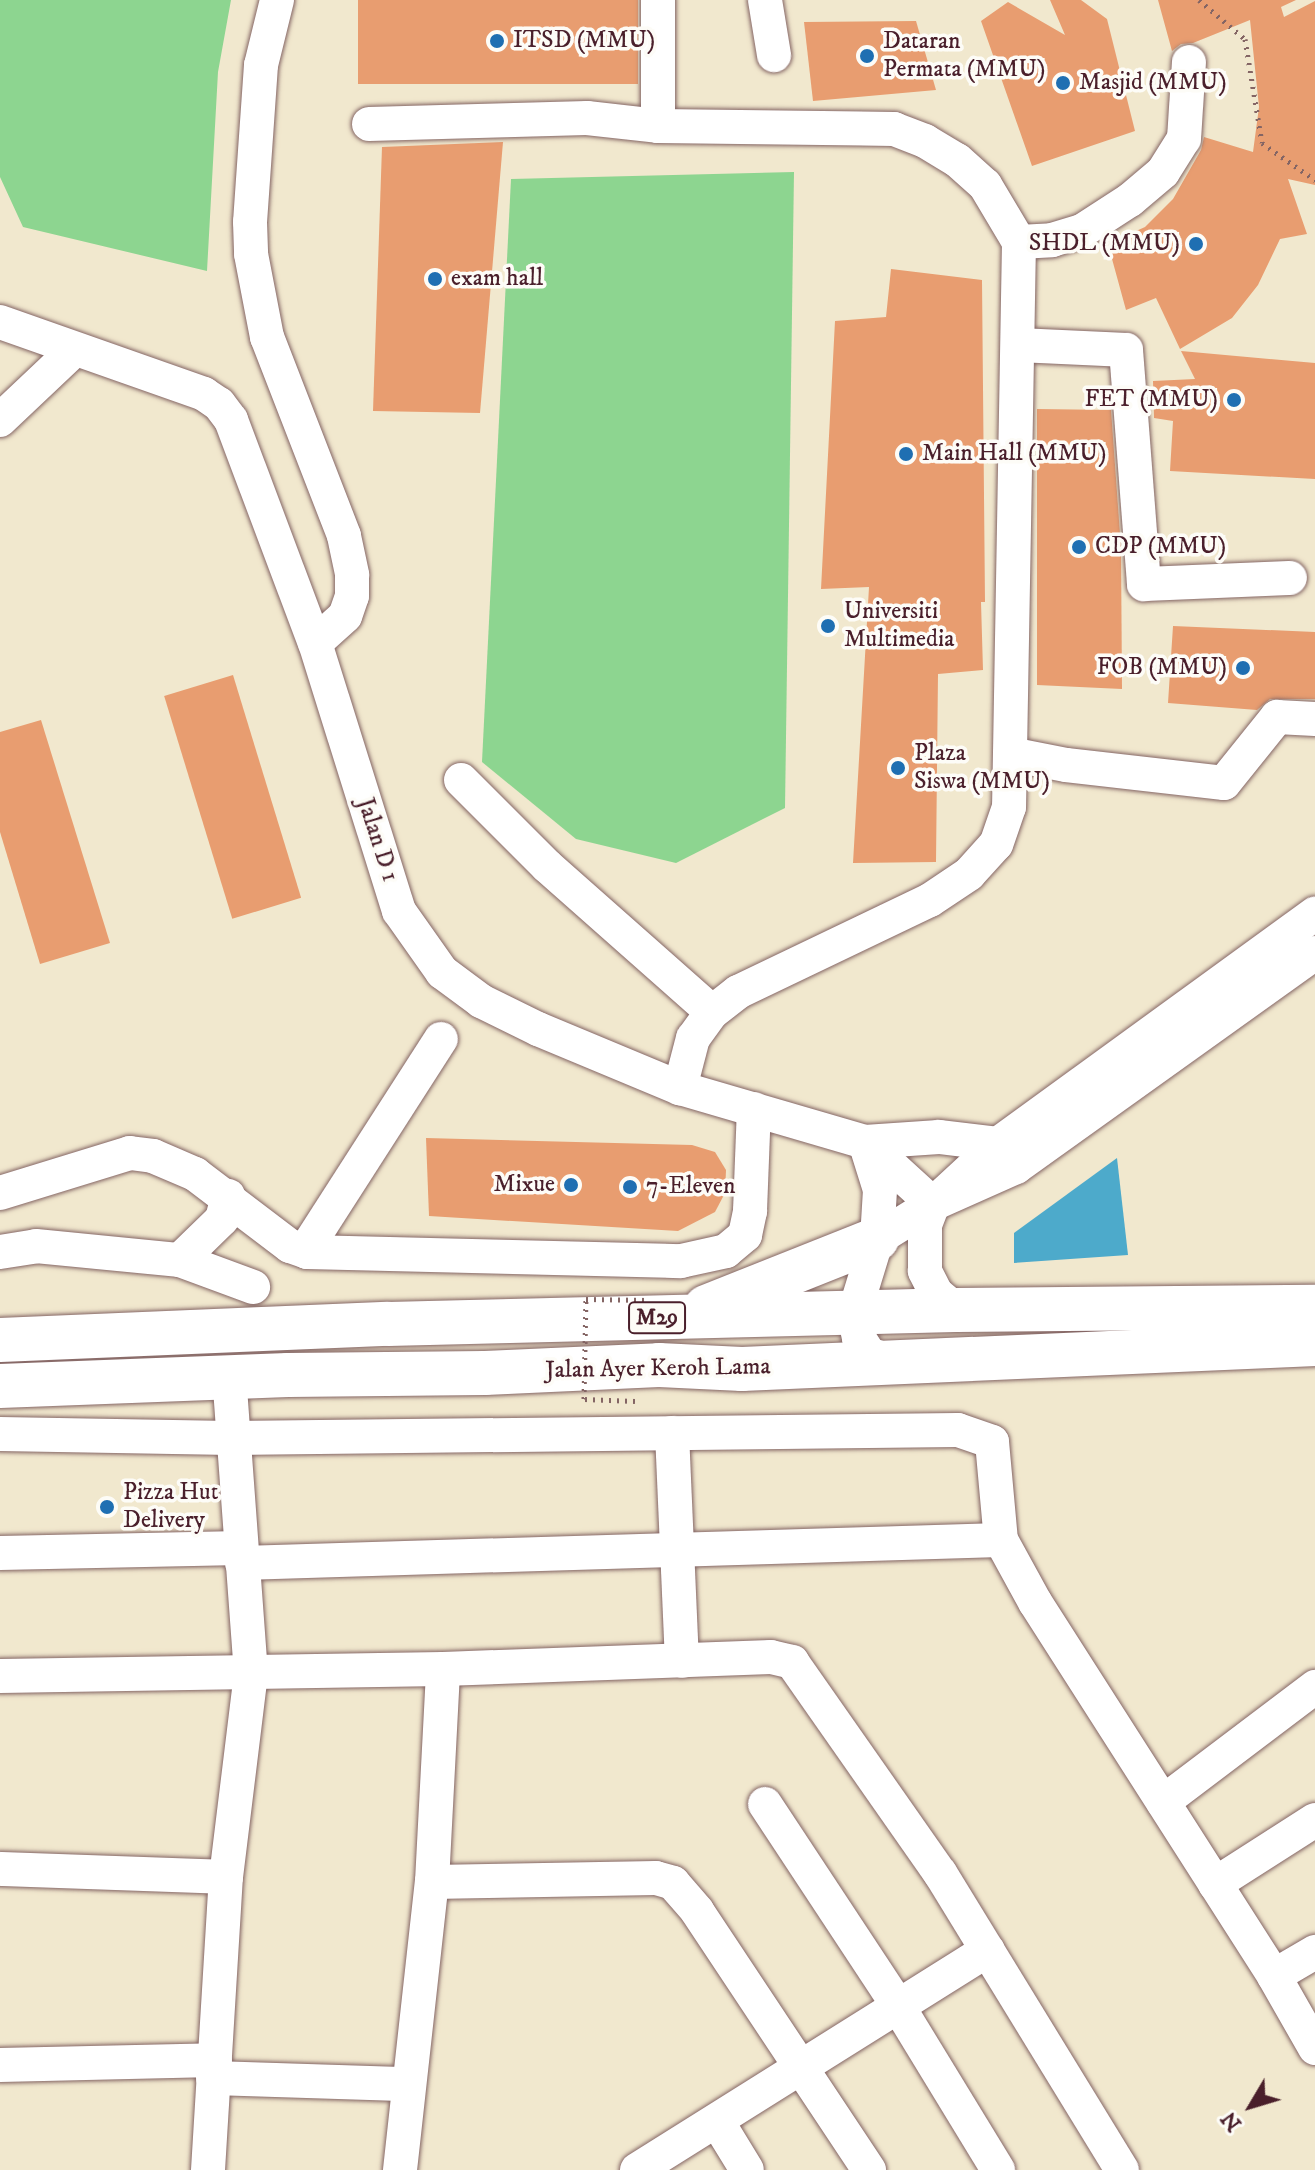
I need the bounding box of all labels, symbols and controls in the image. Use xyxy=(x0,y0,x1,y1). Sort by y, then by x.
place label: ITSD (MMU) xyxy=(513,27,655,55)
place label: Dataran Permata (MMU) xyxy=(883,28,1045,84)
marker: ITSD (MMU) xyxy=(488,32,506,50)
marker: Dataran Permata (MMU) xyxy=(858,47,876,65)
place label: Masjid (MMU) xyxy=(1079,69,1227,97)
marker: Masjid (MMU) xyxy=(1054,74,1072,92)
place label: SHDL (MMU) xyxy=(1029,230,1180,258)
marker: SHDL (MMU) xyxy=(1187,235,1205,253)
place label: exam hall xyxy=(451,265,543,293)
marker: exam hall xyxy=(426,270,444,288)
place label: FET (MMU) xyxy=(1084,386,1218,414)
marker: FET (MMU) xyxy=(1225,391,1243,409)
place label: Main Hall (MMU) xyxy=(922,440,1106,468)
marker: Main Hall (MMU) xyxy=(897,445,915,463)
place label: CDP (MMU) xyxy=(1095,533,1226,561)
marker: CDP (MMU) xyxy=(1070,538,1088,556)
place label: Universiti Multimedia xyxy=(844,598,954,654)
marker: Universiti Multimedia xyxy=(819,617,837,635)
place label: FOB (MMU) xyxy=(1097,654,1227,682)
marker: FOB (MMU) xyxy=(1234,659,1252,677)
place label: Plaza Siswa (MMU) xyxy=(914,740,1050,796)
marker: Plaza Siswa (MMU) xyxy=(889,759,907,777)
street label: Jalan D 1 xyxy=(350,795,404,885)
place label: Mixue xyxy=(494,1171,555,1199)
place label: 7-Eleven xyxy=(646,1173,735,1201)
marker: Mixue xyxy=(562,1176,580,1194)
marker: 7-Eleven xyxy=(621,1178,639,1196)
road number: M29 xyxy=(627,1300,687,1336)
street label: Jalan Ayer Keroh Lama xyxy=(545,1353,771,1385)
place label: Pizza Hut Delivery xyxy=(123,1479,218,1535)
marker: Pizza Hut Delivery xyxy=(98,1498,116,1516)
north arrow xyxy=(1211,2066,1291,2146)
text: N xyxy=(1215,2106,1248,2137)

